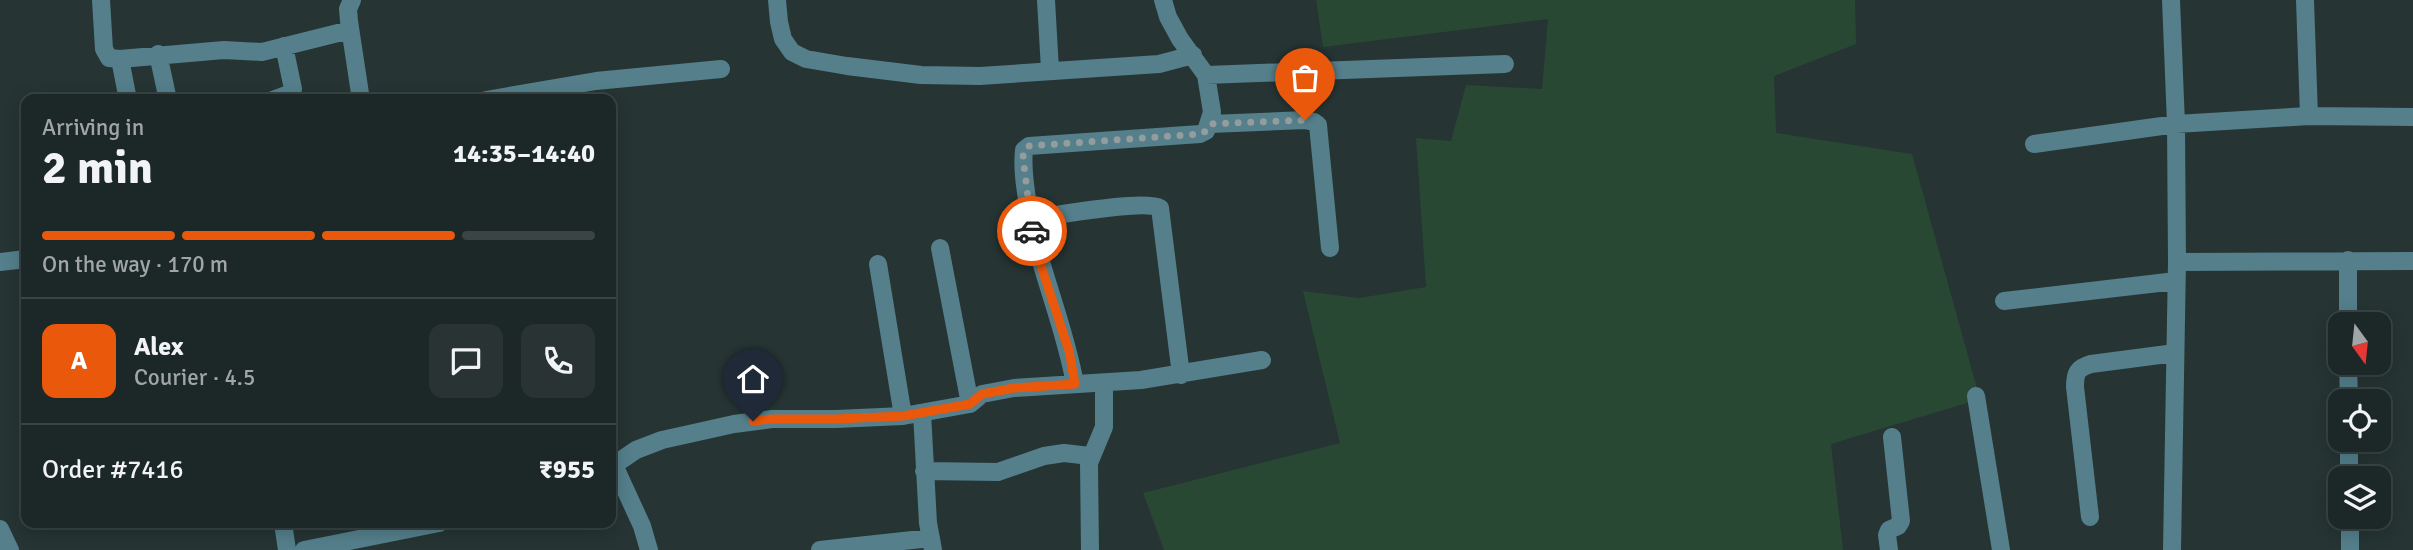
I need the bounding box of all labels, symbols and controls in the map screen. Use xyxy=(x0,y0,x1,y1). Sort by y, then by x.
pin xyxy=(1275,48,1335,120)
icon: bag xyxy=(1286,59,1324,97)
text: Arriving in xyxy=(42,113,144,142)
text: 14:35–14:40 xyxy=(453,138,595,170)
text: 2 min xyxy=(42,140,153,196)
courier xyxy=(997,196,1067,266)
icon: car xyxy=(1013,212,1051,250)
text: On the way · 170 m xyxy=(42,250,228,279)
north arrow xyxy=(2328,312,2390,374)
map controls xyxy=(2328,312,2391,529)
button: chat xyxy=(429,324,503,398)
button: phone xyxy=(521,324,595,398)
text: Alex xyxy=(134,331,184,363)
text: A xyxy=(71,345,87,377)
pin xyxy=(723,349,783,421)
icon: home xyxy=(734,360,772,398)
text: Courier · 4.5 xyxy=(134,363,255,392)
button: locate xyxy=(2328,389,2391,452)
text: Order #7416 xyxy=(42,454,183,486)
text: ₹955 xyxy=(539,454,595,486)
button: layers xyxy=(2328,466,2391,529)

